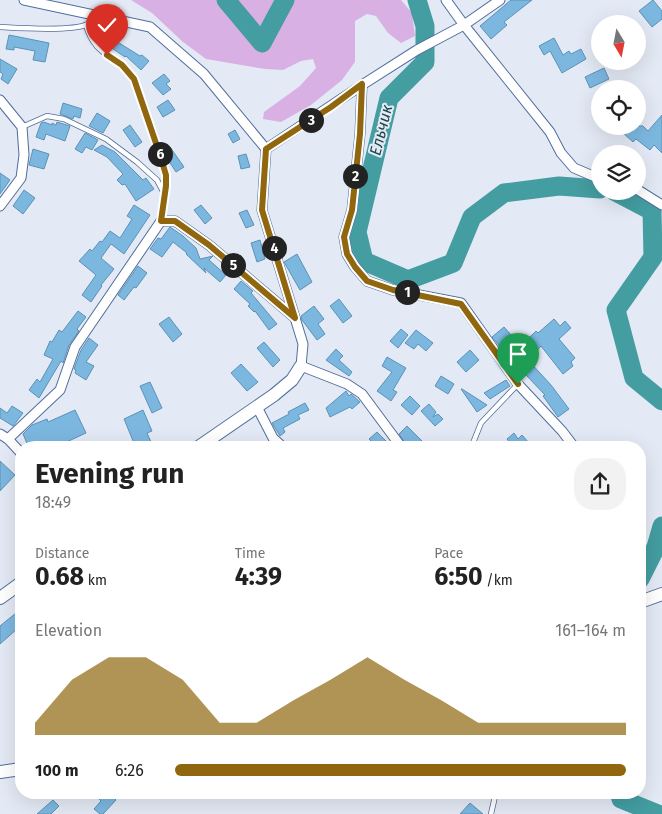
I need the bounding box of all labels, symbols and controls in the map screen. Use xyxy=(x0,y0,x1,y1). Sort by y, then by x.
pin xyxy=(86,4,128,55)
icon: check xyxy=(93,11,121,39)
north arrow xyxy=(591,15,646,70)
map controls xyxy=(591,15,646,200)
button: locate xyxy=(591,80,646,135)
water label: Ельчик xyxy=(365,102,397,158)
pin: 3 xyxy=(298,108,324,132)
text: 3 xyxy=(308,112,315,129)
pin: 6 xyxy=(148,142,172,166)
button: layers xyxy=(591,145,646,200)
text: 6 xyxy=(157,146,164,163)
pin: 2 xyxy=(342,164,368,188)
text: 2 xyxy=(352,168,359,185)
pin: 4 xyxy=(262,236,286,260)
text: 4 xyxy=(271,240,278,257)
pin: 5 xyxy=(220,252,246,278)
text: 5 xyxy=(230,257,237,274)
pin: 1 xyxy=(394,280,420,304)
text: 1 xyxy=(404,284,411,301)
pin xyxy=(497,333,539,384)
icon: arrive xyxy=(504,340,532,368)
text: Evening run xyxy=(35,457,184,490)
button: share xyxy=(574,458,626,510)
text: 18:49 xyxy=(35,493,71,512)
text: Distance xyxy=(35,545,89,562)
text: Time xyxy=(235,545,265,562)
text: Pace xyxy=(434,545,463,562)
text: 0.68 xyxy=(35,562,84,592)
text: 4:39 xyxy=(235,562,282,592)
text: 6:50 xyxy=(434,562,483,592)
text: km xyxy=(84,572,107,589)
text: /km xyxy=(483,572,513,589)
text: Elevation xyxy=(35,621,102,640)
text: 161–164 m xyxy=(555,621,626,640)
text: 100 m xyxy=(35,761,78,780)
text: 6:26 xyxy=(115,761,144,780)

